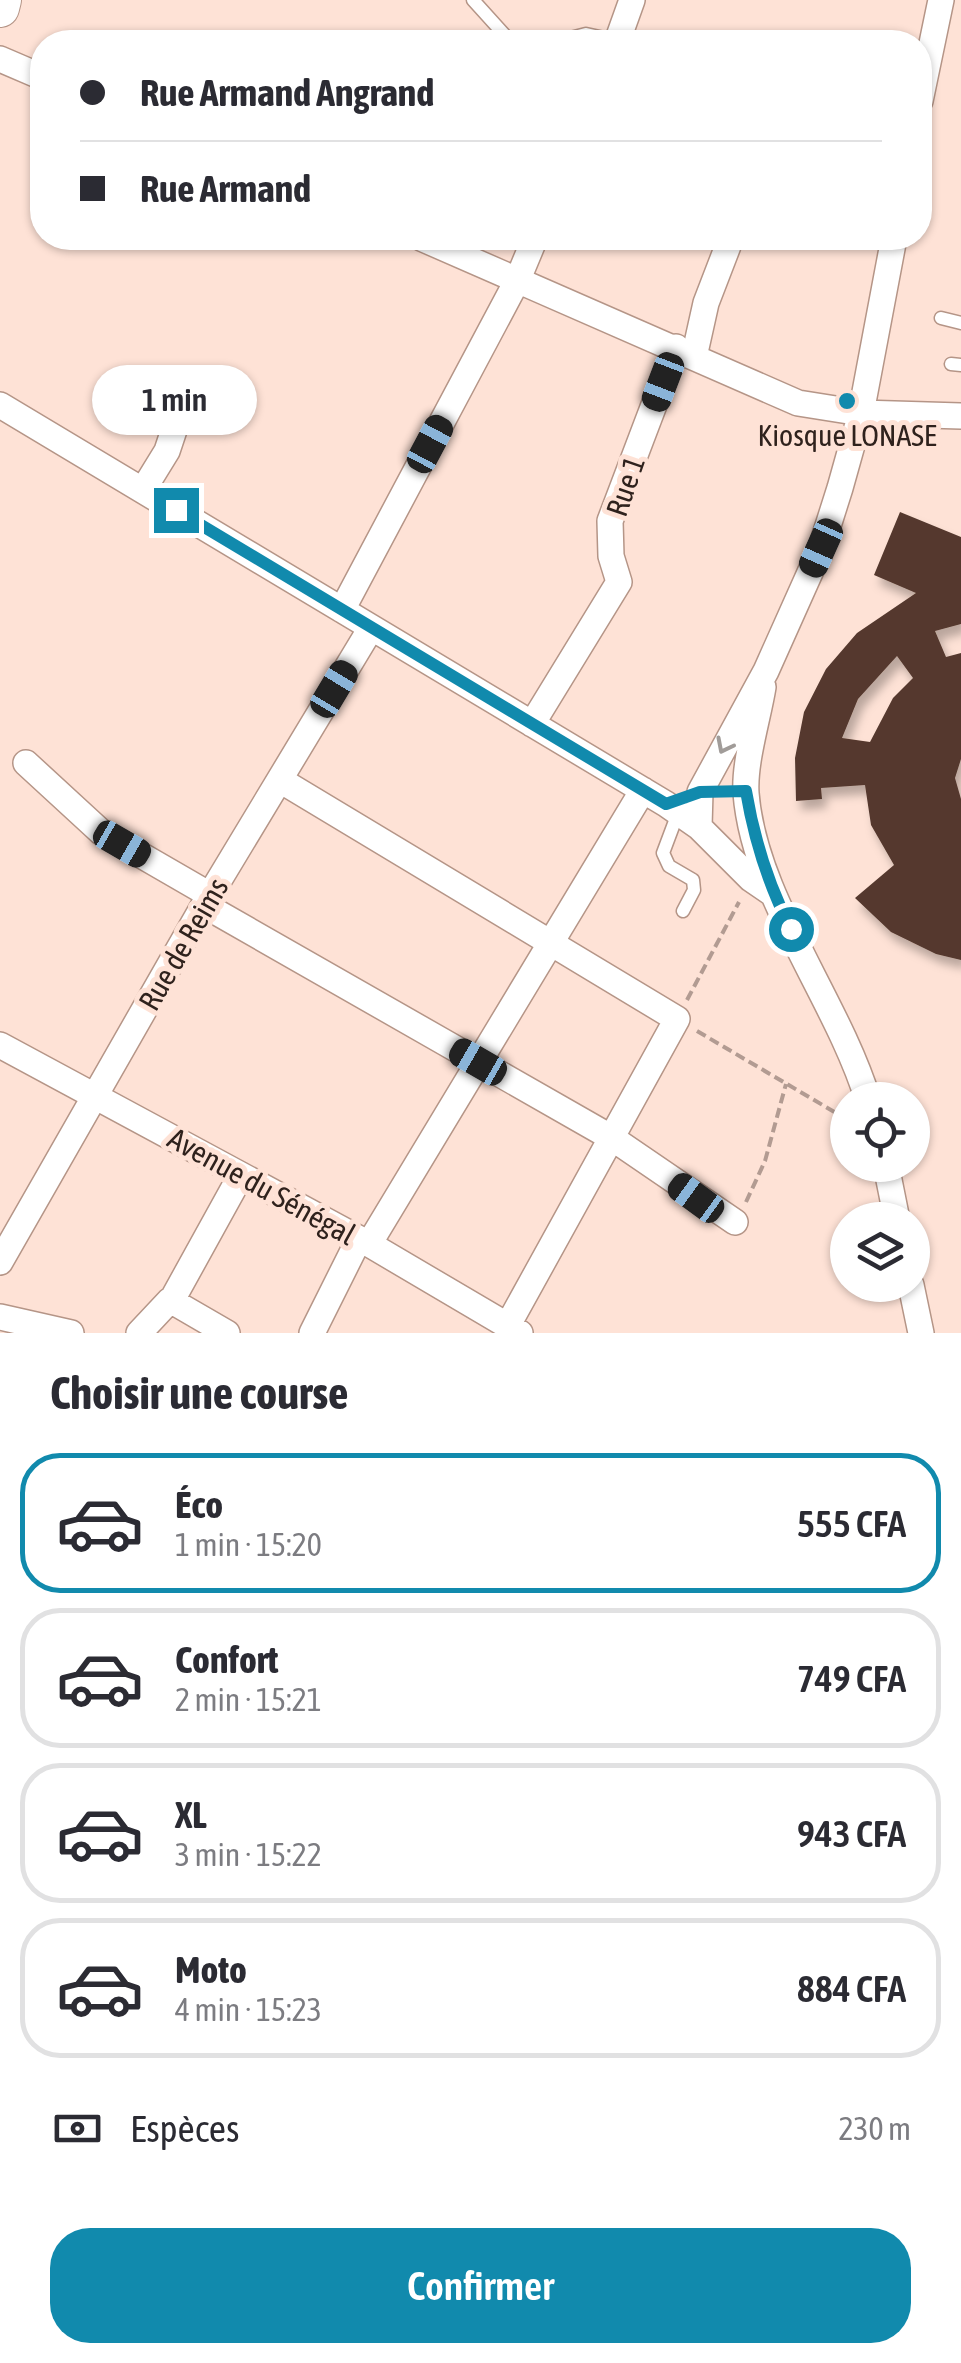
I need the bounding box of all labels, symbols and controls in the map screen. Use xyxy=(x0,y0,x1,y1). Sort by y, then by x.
text: Rue Armand Angrand xyxy=(140,71,434,114)
text: Rue Armand xyxy=(140,167,311,210)
car xyxy=(638,349,688,415)
callout: 1 min xyxy=(94,365,258,435)
text: 1 min xyxy=(142,381,207,418)
marker: Kiosque LONASE xyxy=(836,390,858,412)
car xyxy=(403,410,457,478)
place label: Kiosque LONASE xyxy=(757,418,937,452)
street label: Rue 1 xyxy=(599,451,651,521)
route end xyxy=(154,488,199,533)
car xyxy=(795,514,847,582)
car xyxy=(306,656,362,722)
one-way arrow xyxy=(716,736,736,754)
car xyxy=(89,816,155,872)
street label: Rue de Reims xyxy=(132,872,234,1016)
route start xyxy=(769,907,814,952)
car xyxy=(445,1034,511,1090)
map controls xyxy=(830,1082,930,1302)
button: locate xyxy=(830,1082,930,1182)
street label: Avenue du Sénégal xyxy=(163,1121,361,1251)
car xyxy=(663,1168,729,1228)
button: layers xyxy=(830,1202,930,1302)
text: Choisir une course xyxy=(50,1367,349,1419)
icon: car xyxy=(55,1478,145,1568)
text: Éco xyxy=(175,1483,223,1526)
text: 555 CFA xyxy=(797,1502,906,1545)
text: 1 min · 15:20 xyxy=(175,1526,322,1563)
icon: car xyxy=(55,1633,145,1723)
text: Confort xyxy=(175,1638,279,1681)
text: 749 CFA xyxy=(797,1657,906,1700)
text: 2 min · 15:21 xyxy=(175,1681,322,1718)
icon: car xyxy=(55,1788,145,1878)
text: XL xyxy=(175,1793,207,1836)
text: 943 CFA xyxy=(797,1812,906,1855)
text: 3 min · 15:22 xyxy=(175,1836,322,1873)
icon: car xyxy=(55,1943,145,2033)
text: Moto xyxy=(175,1948,247,1991)
text: 884 CFA xyxy=(797,1967,906,2010)
text: 4 min · 15:23 xyxy=(175,1991,322,2028)
icon: cash xyxy=(50,2101,105,2156)
text: Espèces xyxy=(130,2107,239,2150)
text: 230 m xyxy=(838,2110,911,2147)
button: Confirmer xyxy=(50,2228,911,2343)

